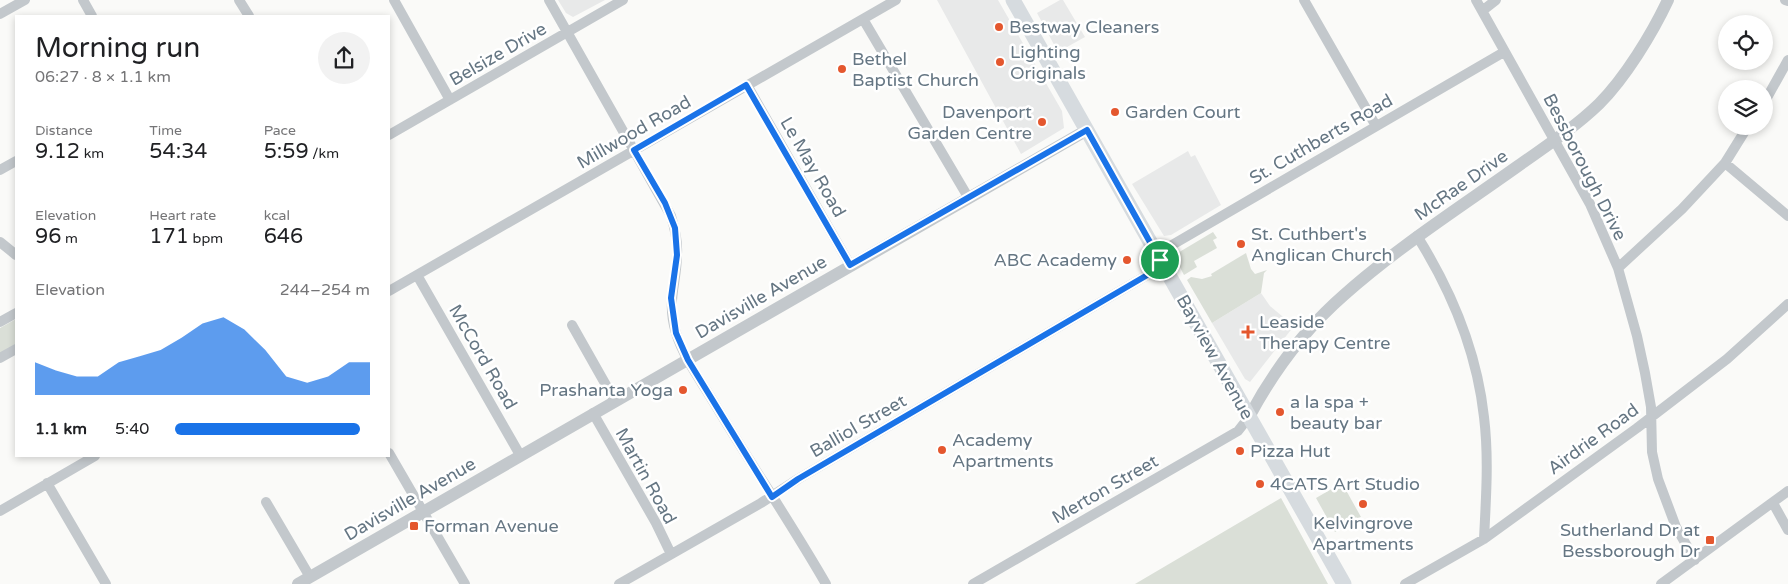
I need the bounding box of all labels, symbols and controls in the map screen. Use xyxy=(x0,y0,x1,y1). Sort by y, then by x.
map controls xyxy=(1718,15,1773,135)
button: locate xyxy=(1718,15,1773,70)
place label: Bestway Cleaners xyxy=(1009,16,1159,38)
street label: Belsize Drive xyxy=(446,17,550,91)
marker: Bestway Cleaners xyxy=(993,21,1005,33)
text: Morning run xyxy=(35,31,200,65)
button: share xyxy=(318,32,370,84)
place label: Lighting Originals xyxy=(1010,41,1086,84)
place label: Bethel Baptist Church xyxy=(852,48,979,91)
marker: Lighting Originals xyxy=(994,56,1006,68)
marker: Bethel Baptist Church xyxy=(836,63,848,75)
text: 06:27 · 8 × 1.1 km xyxy=(35,67,171,87)
button: layers xyxy=(1718,80,1773,135)
street label: St. Cuthberts Road xyxy=(1245,89,1397,189)
street label: Millwood Road xyxy=(573,90,695,174)
street label: Bessborough Drive xyxy=(1538,90,1632,244)
place label: Davenport Garden Centre xyxy=(908,101,1032,144)
place label: Garden Court xyxy=(1125,101,1241,123)
marker: Garden Court xyxy=(1109,106,1121,118)
street label: Le May Road xyxy=(775,113,851,221)
marker: Davenport Garden Centre xyxy=(1036,116,1048,128)
text: Distance xyxy=(35,122,93,139)
text: Time xyxy=(149,122,182,139)
text: Pace xyxy=(264,122,296,139)
text: 9.12 xyxy=(35,139,80,164)
text: 54:34 xyxy=(149,139,208,164)
text: 5:59 xyxy=(264,139,309,164)
text: km xyxy=(80,145,104,162)
text: /km xyxy=(309,145,339,162)
street label: McRae Drive xyxy=(1410,145,1512,225)
text: Elevation xyxy=(35,207,96,224)
text: Heart rate xyxy=(149,207,216,224)
text: kcal xyxy=(264,207,290,224)
place label: St. Cuthbert's Anglican Church xyxy=(1251,223,1393,266)
text: 96 xyxy=(35,224,61,249)
text: 171 xyxy=(149,224,189,249)
text: 646 xyxy=(264,224,303,249)
text: m xyxy=(61,230,78,247)
text: bpm xyxy=(189,230,223,247)
marker: St. Cuthbert's Anglican Church xyxy=(1235,238,1247,250)
pin xyxy=(1139,239,1181,281)
icon: arrive xyxy=(1146,246,1174,274)
place label: ABC Academy xyxy=(993,249,1117,271)
street label: Davisville Avenue xyxy=(691,250,831,344)
marker: ABC Academy xyxy=(1121,254,1133,266)
text: Elevation xyxy=(35,280,105,300)
text: 244–254 m xyxy=(280,280,370,300)
street label: Bayview Avenue xyxy=(1172,291,1258,423)
street label: McCord Road xyxy=(444,301,522,413)
place label: Leaside Therapy Centre xyxy=(1259,311,1390,354)
marker: Leaside Therapy Centre xyxy=(1241,325,1255,339)
place label: Prashanta Yoga xyxy=(539,379,673,401)
marker: Prashanta Yoga xyxy=(677,384,689,396)
street label: Balliol Street xyxy=(806,390,910,462)
place label: a la spa + beauty bar xyxy=(1290,391,1382,434)
street label: Airdrie Road xyxy=(1543,399,1643,479)
marker: a la spa + beauty bar xyxy=(1274,406,1286,418)
text: 1.1 km xyxy=(35,419,87,439)
text: 5:40 xyxy=(115,419,149,439)
street label: Martin Road xyxy=(611,424,681,528)
place label: Academy Apartments xyxy=(952,429,1054,472)
place label: Pizza Hut xyxy=(1250,440,1330,462)
marker: Academy Apartments xyxy=(936,444,948,456)
marker: Pizza Hut xyxy=(1234,445,1246,457)
street label: Merton Street xyxy=(1048,450,1162,528)
street label: Davisville Avenue xyxy=(340,452,480,546)
place label: 4CATS Art Studio xyxy=(1270,473,1420,495)
marker: 4CATS Art Studio xyxy=(1254,478,1266,490)
marker: Kelvingrove Apartments xyxy=(1357,498,1369,510)
place label: Kelvingrove Apartments xyxy=(1312,512,1414,555)
place label: Forman Avenue xyxy=(424,515,559,537)
place label: Sutherland Dr at Bessborough Dr xyxy=(1560,519,1700,562)
marker: Forman Avenue xyxy=(408,520,420,532)
marker: Sutherland Dr at Bessborough Dr xyxy=(1704,534,1716,546)

